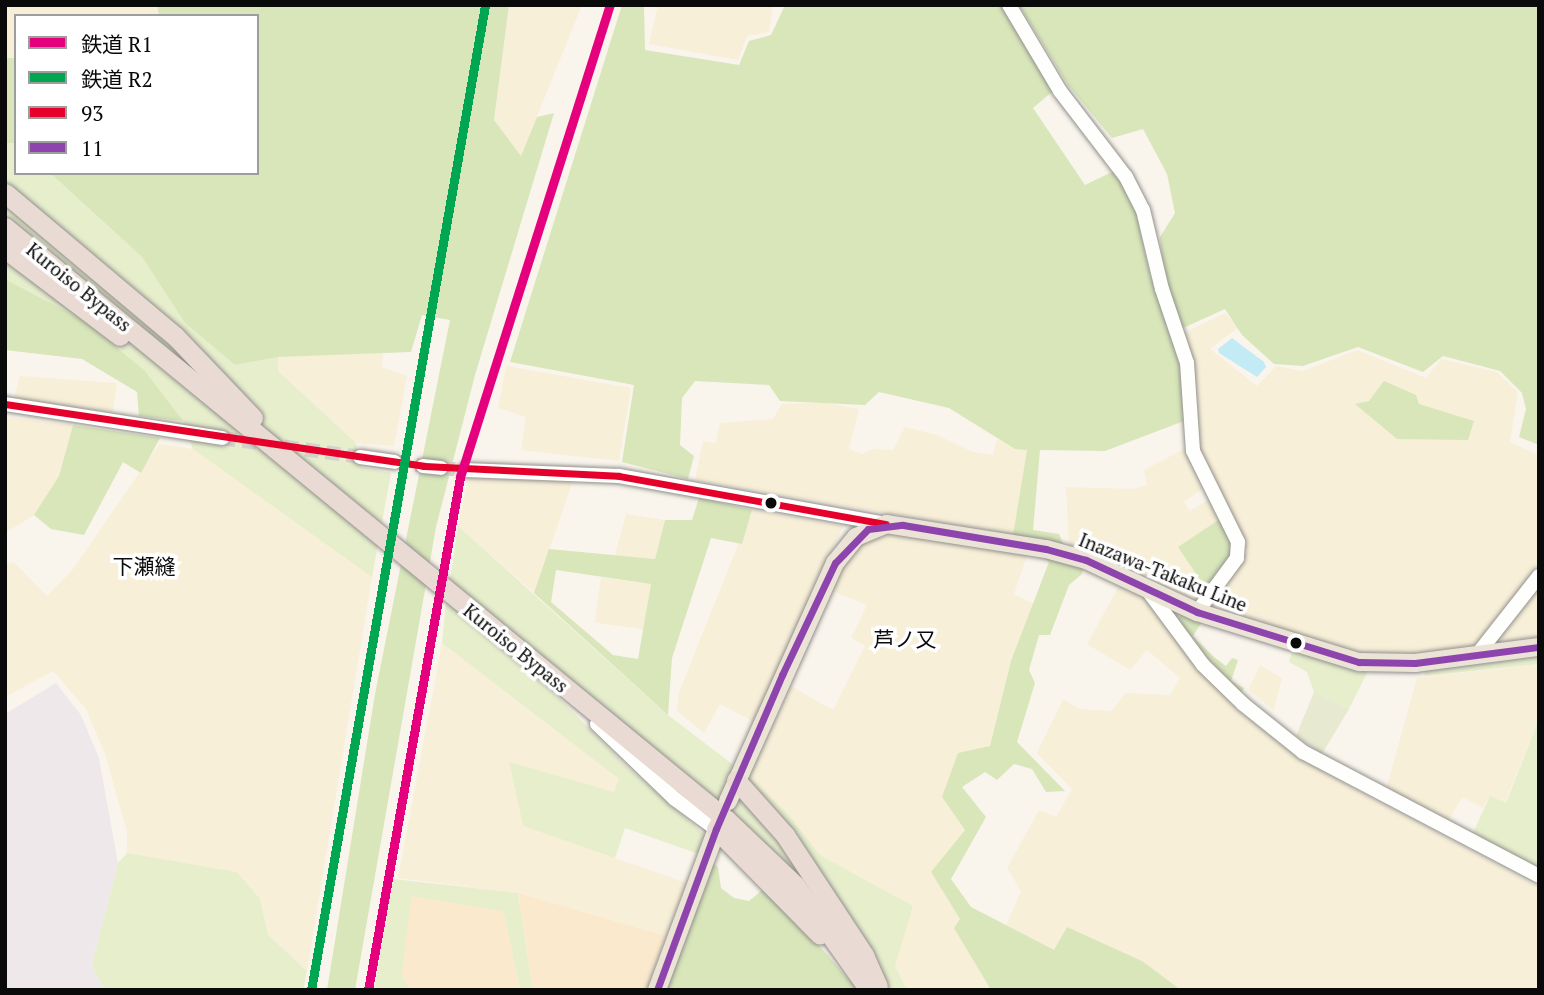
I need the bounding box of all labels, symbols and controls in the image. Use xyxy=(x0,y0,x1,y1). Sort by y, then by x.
legend xyxy=(14,14,259,175)
text: 鉄道 R1 xyxy=(81,30,153,58)
text: 鉄道 R2 xyxy=(81,65,153,93)
text: 93 xyxy=(81,99,103,127)
text: 11 xyxy=(81,134,103,162)
street label: Kuroiso Bypass xyxy=(22,238,136,336)
unlabelled marker xyxy=(764,496,778,510)
street label: Inazawa-Takaku Line xyxy=(1076,528,1250,616)
district label: 下瀬縫 xyxy=(113,553,175,579)
street label: Kuroiso Bypass xyxy=(459,599,573,697)
district label: 芦ノ又 xyxy=(874,626,936,652)
unlabelled marker xyxy=(1289,636,1303,650)

